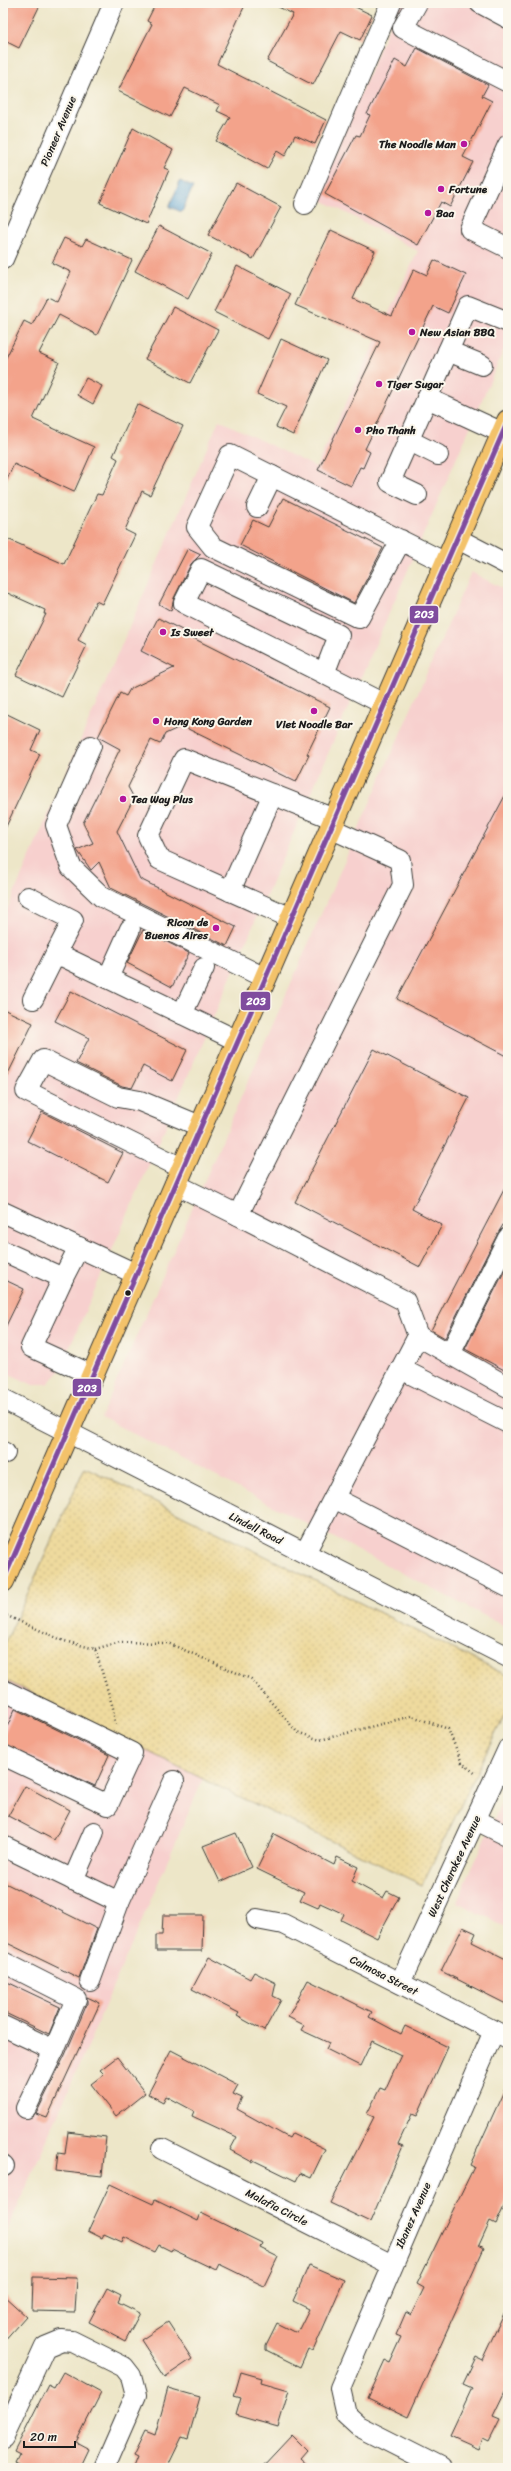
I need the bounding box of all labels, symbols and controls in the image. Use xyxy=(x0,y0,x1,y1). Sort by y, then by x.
street label: Pioneer Avenue xyxy=(35,93,82,169)
place label: The Noodle Man xyxy=(379,135,456,154)
marker: The Noodle Man xyxy=(459,139,469,149)
place label: Fortune xyxy=(448,180,488,199)
marker: Fortune xyxy=(436,184,446,194)
place label: Baa xyxy=(436,204,454,223)
marker: Baa xyxy=(423,208,433,218)
place label: New Asian BBQ xyxy=(419,323,495,342)
marker: New Asian BBQ xyxy=(407,327,417,337)
place label: Tiger Sugar xyxy=(387,375,445,394)
marker: Tiger Sugar xyxy=(374,379,384,389)
place label: Pho Thanh xyxy=(366,421,416,440)
marker: Pho Thanh xyxy=(353,425,363,435)
line badge: 203 xyxy=(409,605,439,624)
text: 203 xyxy=(413,605,435,624)
place label: Is Sweet xyxy=(170,623,215,642)
marker: Is Sweet xyxy=(158,627,168,637)
marker: Viet Noodle Bar xyxy=(309,706,319,716)
place label: Hong Kong Garden xyxy=(163,712,252,731)
place label: Viet Noodle Bar xyxy=(276,715,354,734)
marker: Hong Kong Garden xyxy=(151,716,161,726)
place label: Tea Way Plus xyxy=(131,790,193,809)
marker: Tea Way Plus xyxy=(118,794,128,804)
place label: Ricon de Buenos Aires xyxy=(145,913,209,945)
marker: Ricon de Buenos Aires xyxy=(211,923,221,933)
line badge: 203 xyxy=(240,991,271,1011)
text: 203 xyxy=(245,992,267,1011)
unlabelled marker xyxy=(123,1288,133,1298)
line badge: 203 xyxy=(72,1378,102,1397)
text: 203 xyxy=(76,1379,98,1398)
street label: Lindell Road xyxy=(226,1507,287,1551)
street label: West Cherokee Avenue xyxy=(423,1812,486,1920)
street label: Calmosa Street xyxy=(346,1950,422,2001)
street label: Ibanez Avenue xyxy=(390,2179,437,2252)
street label: Malafia Circle xyxy=(242,2183,312,2232)
scale bar xyxy=(24,2423,75,2449)
text: 20 m xyxy=(30,2426,57,2448)

